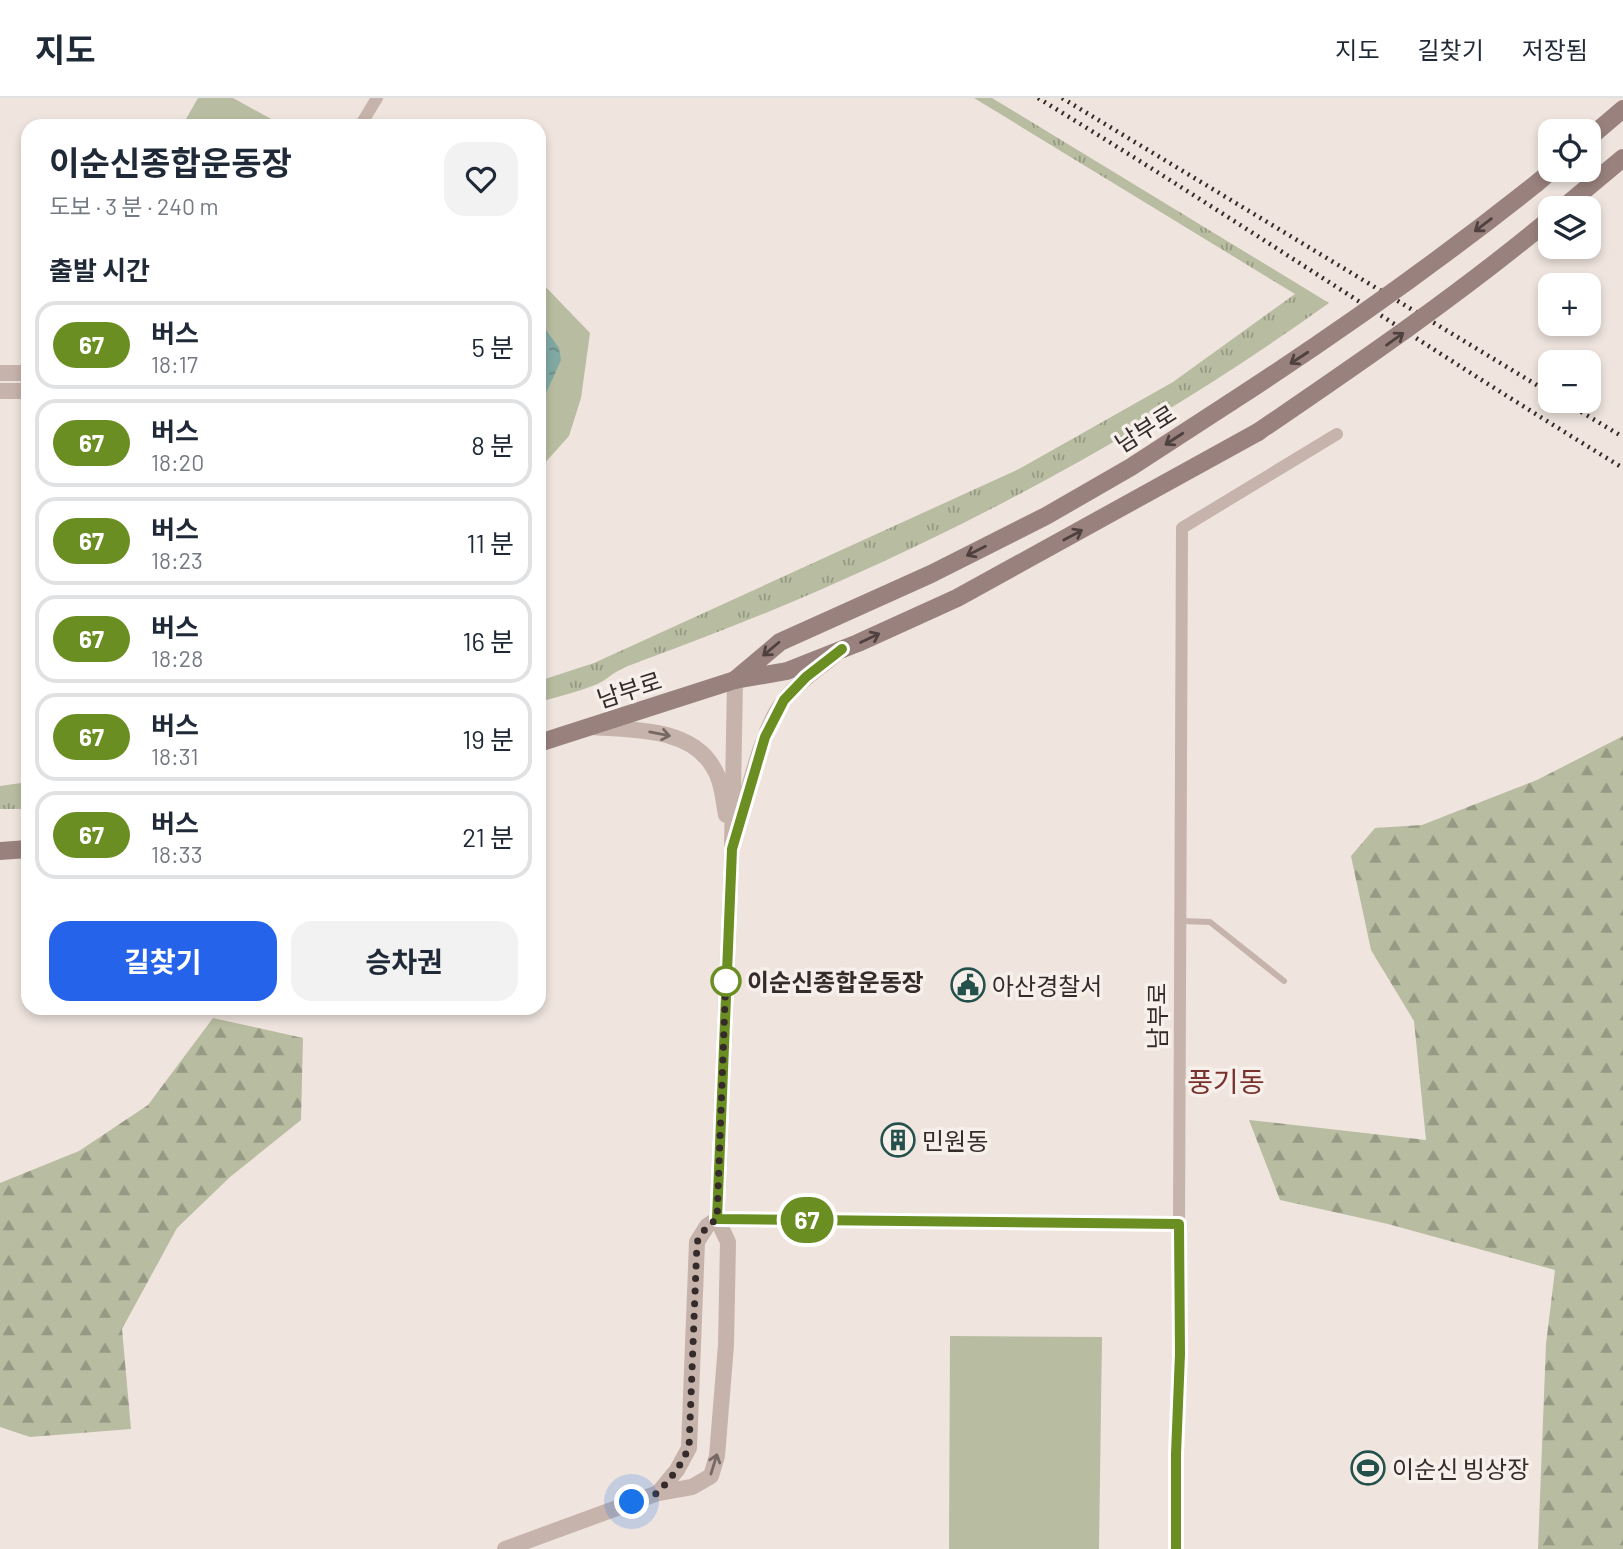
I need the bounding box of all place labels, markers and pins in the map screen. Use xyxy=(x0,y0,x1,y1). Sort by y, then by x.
marker: 이순신종합운동장 xyxy=(711,966,741,996)
public building icon: 아산경찰서 xyxy=(949,966,987,1004)
place label: 이순신종합운동장 xyxy=(747,967,924,996)
place label: 아산경찰서 xyxy=(992,971,1102,1000)
building icon: 민원동 xyxy=(879,1121,917,1159)
place label: 민원동 xyxy=(922,1126,988,1155)
sports icon: 이순신 빙상장 xyxy=(1349,1449,1387,1487)
place label: 이순신 빙상장 xyxy=(1392,1454,1529,1483)

